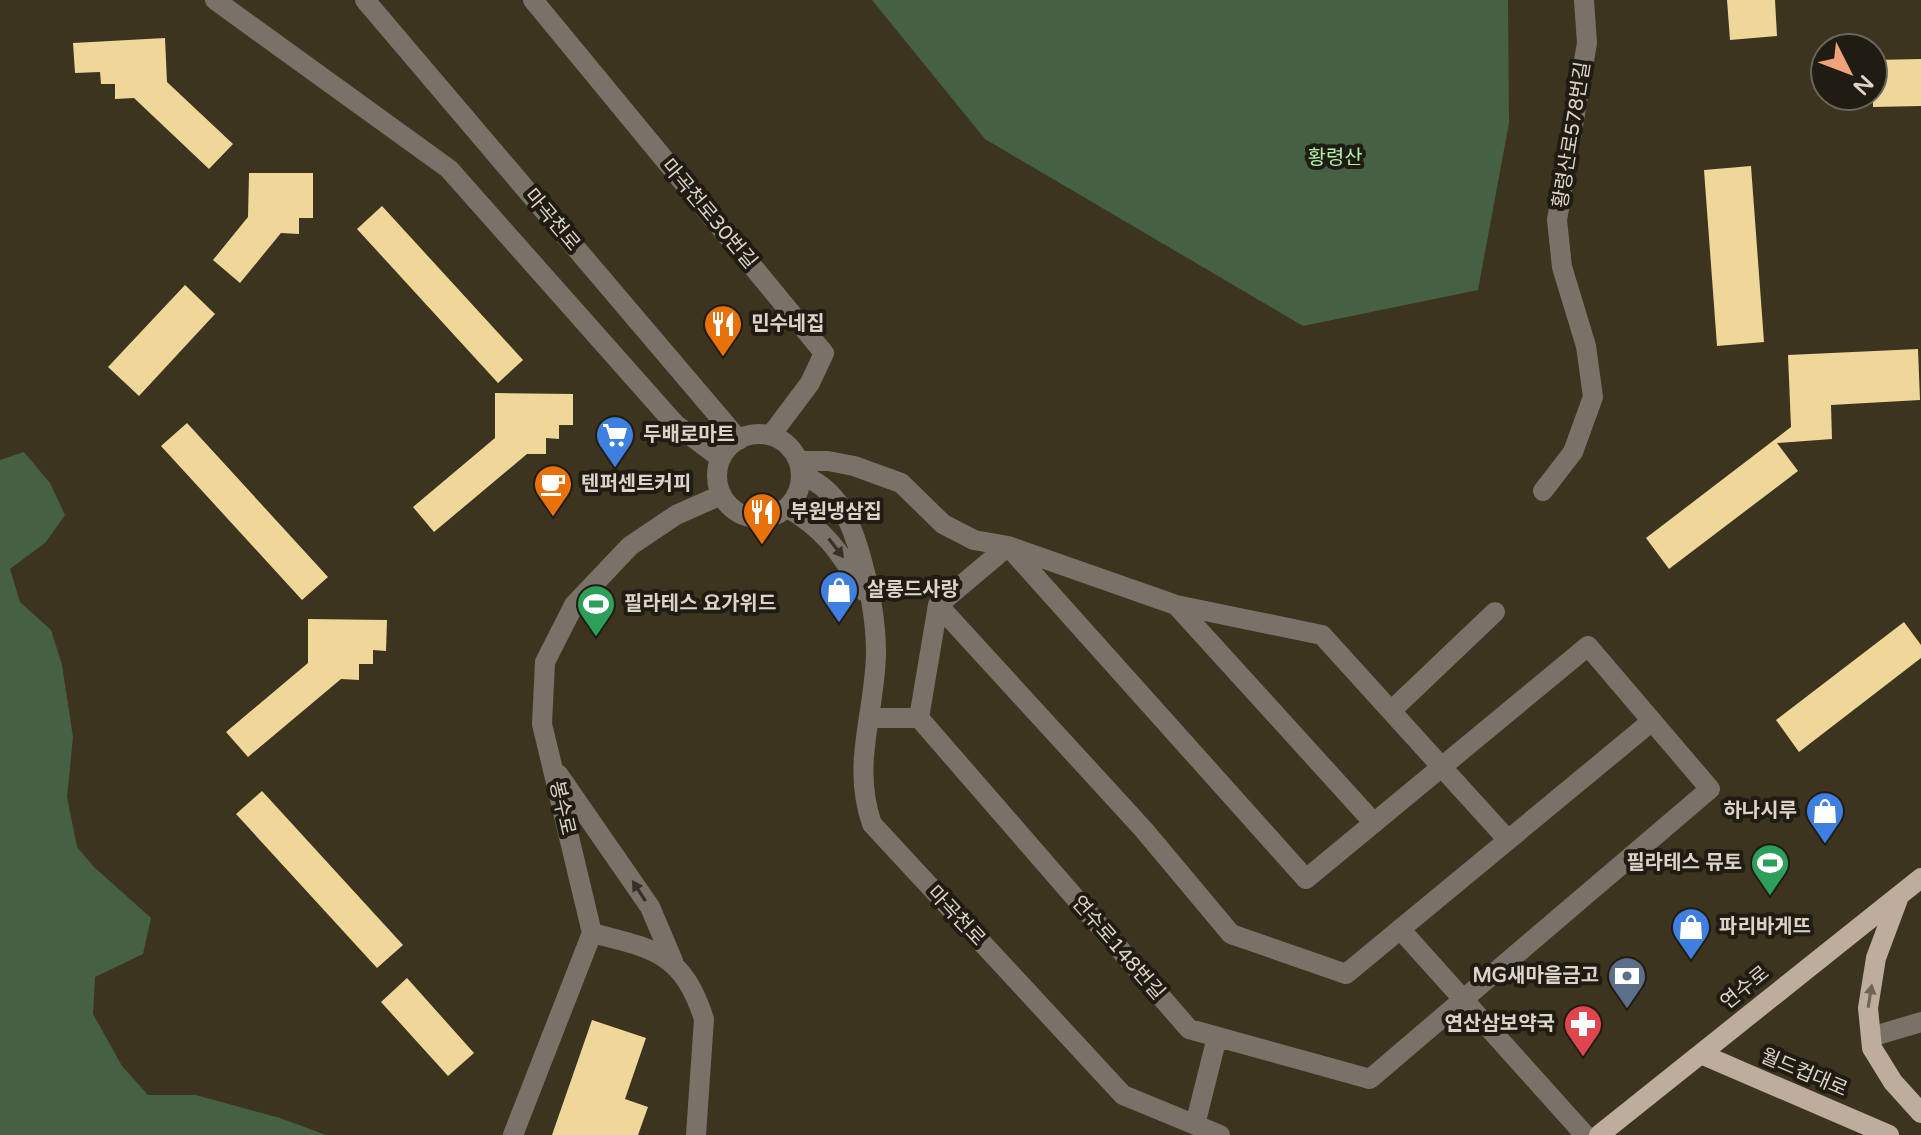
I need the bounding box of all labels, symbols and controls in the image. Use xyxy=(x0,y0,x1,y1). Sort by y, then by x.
north arrow xyxy=(1809,32,1889,112)
street label: 황령산로578번길 xyxy=(1549,60,1595,210)
text: N xyxy=(1848,69,1879,100)
park label: 황령산 xyxy=(1307,146,1363,170)
street label: 마곡천로30번길 xyxy=(656,154,762,274)
street label: 마곡천로 xyxy=(519,184,585,256)
restaurant icon: 민수네집 xyxy=(702,303,744,358)
place label: 민수네집 xyxy=(751,312,825,336)
supermarket icon: 두배로마트 xyxy=(594,414,636,469)
place label: 두배로마트 xyxy=(643,423,735,447)
cafe icon: 텐퍼센트커피 xyxy=(532,463,574,518)
place label: 텐퍼센트커피 xyxy=(581,472,691,496)
restaurant icon: 부원냉삼집 xyxy=(741,491,783,546)
place label: 부원냉삼집 xyxy=(790,500,882,524)
one-way arrow xyxy=(828,538,844,558)
shop icon: 살롱드사랑 xyxy=(818,569,860,624)
place label: 살롱드사랑 xyxy=(867,578,959,602)
sports icon: 필라테스 요가위드 xyxy=(575,583,617,638)
place label: 필라테스 요가위드 xyxy=(624,592,776,616)
street label: 봉수로 xyxy=(544,778,580,838)
shop icon: 하나시루 xyxy=(1804,790,1846,845)
place label: 하나시루 xyxy=(1723,799,1797,823)
sports icon: 필라테스 뮤토 xyxy=(1749,842,1791,897)
place label: 필라테스 뮤토 xyxy=(1626,851,1742,875)
one-way arrow xyxy=(633,880,647,902)
street label: 마곡천로 xyxy=(922,881,990,951)
street label: 연수로148번길 xyxy=(1066,891,1170,1005)
shop icon: 파리바게뜨 xyxy=(1670,906,1712,961)
place label: 파리바게뜨 xyxy=(1719,915,1811,939)
bank icon: MG새마을금고 xyxy=(1606,955,1648,1010)
street label: 연수로 xyxy=(1716,961,1774,1015)
place label: MG새마을금고 xyxy=(1473,964,1599,988)
one-way arrow xyxy=(1864,983,1877,1008)
pharmacy icon: 연산삼보약국 xyxy=(1562,1003,1604,1058)
place label: 연산삼보약국 xyxy=(1445,1012,1555,1036)
street label: 월드컵대로 xyxy=(1757,1044,1851,1102)

